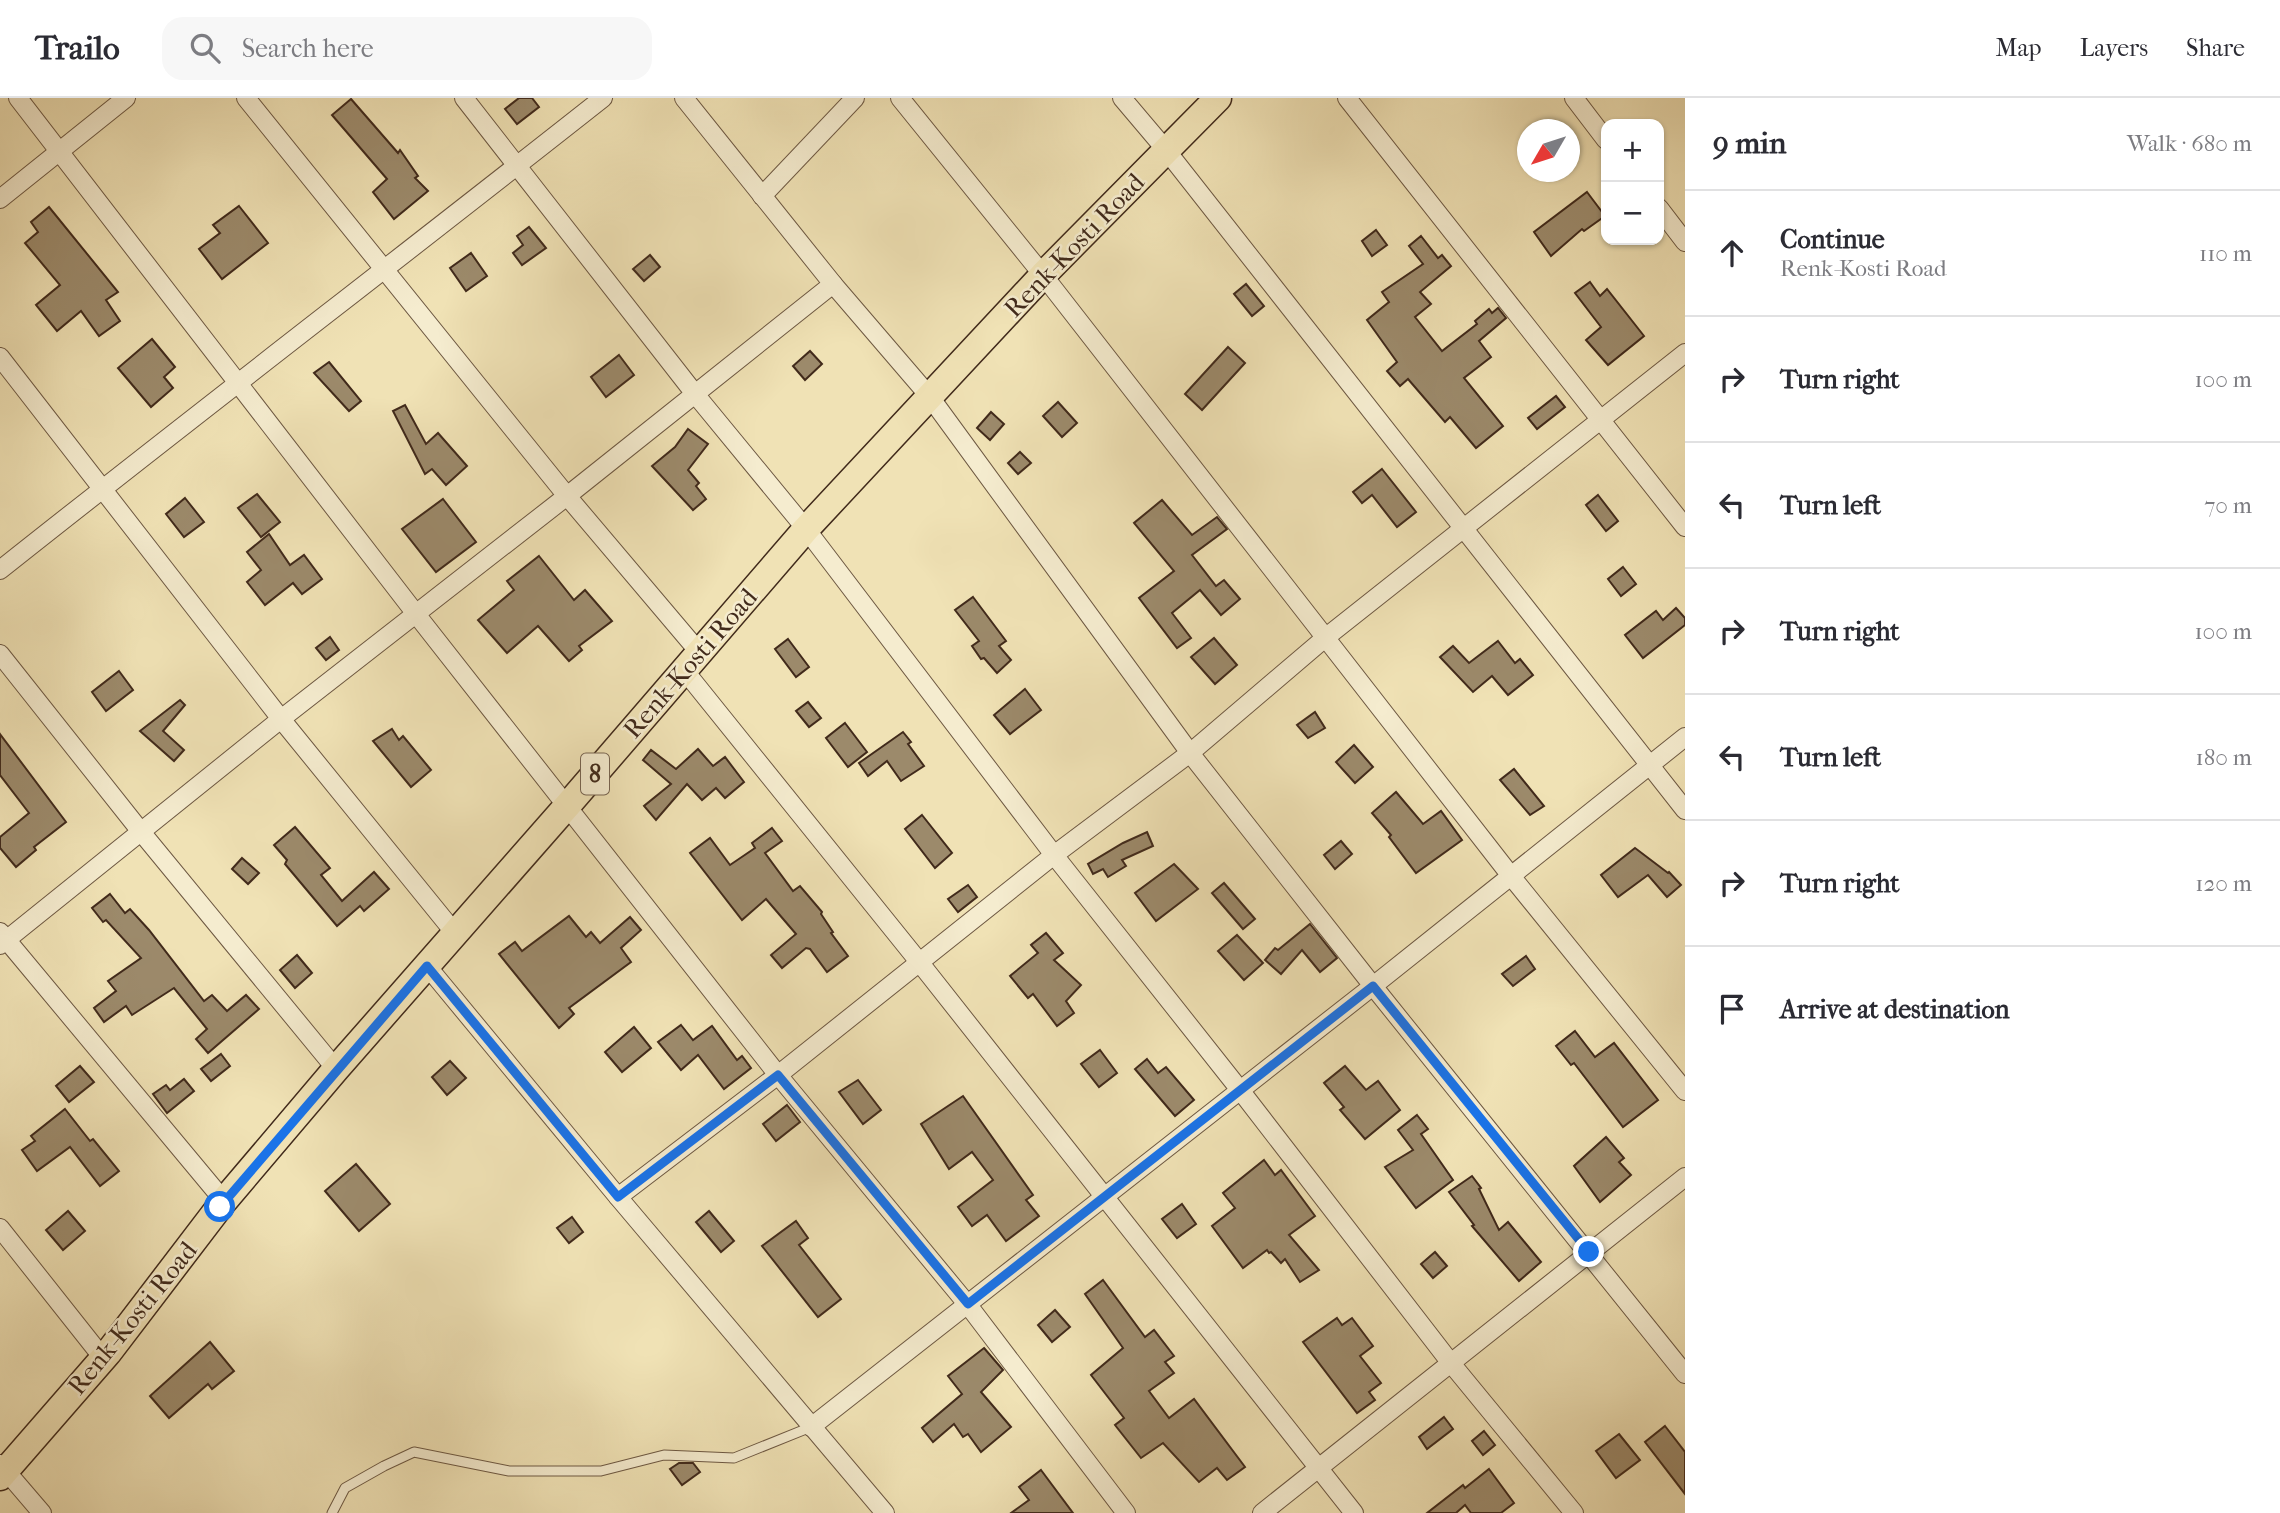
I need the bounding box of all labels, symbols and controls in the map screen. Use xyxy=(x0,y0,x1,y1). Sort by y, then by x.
search box xyxy=(162,17,652,80)
text: Trailo xyxy=(35,29,120,68)
icon: search xyxy=(186,29,224,67)
text: Search here xyxy=(242,33,374,64)
text: Map xyxy=(1996,34,2042,62)
text: Layers xyxy=(2080,34,2148,62)
text: Share xyxy=(2186,34,2245,62)
north arrow xyxy=(1517,119,1580,182)
map controls xyxy=(1601,119,1664,245)
button: + xyxy=(1601,119,1664,182)
text: 9 min xyxy=(1713,126,1786,161)
text: Walk · 680 m xyxy=(2127,130,2252,157)
street label: Renk-Kosti Road xyxy=(998,166,1151,324)
button: − xyxy=(1601,182,1664,245)
text: Continue xyxy=(1780,224,1885,255)
icon: ahead xyxy=(1713,234,1751,272)
text: 110 m xyxy=(2199,240,2252,267)
text: Renk-Kosti Road xyxy=(1780,255,1947,282)
icon: right xyxy=(1713,360,1751,398)
text: Turn right xyxy=(1780,364,1900,395)
text: 100 m xyxy=(2194,366,2252,393)
icon: left xyxy=(1713,486,1751,524)
text: Turn left xyxy=(1780,490,1881,521)
text: 70 m xyxy=(2204,492,2252,519)
street label: Renk-Kosti Road xyxy=(617,581,764,745)
icon: right xyxy=(1713,612,1751,650)
text: Turn right xyxy=(1780,616,1900,647)
text: 100 m xyxy=(2194,618,2252,645)
icon: left xyxy=(1713,738,1751,776)
text: Turn left xyxy=(1780,742,1881,773)
text: 180 m xyxy=(2195,744,2252,771)
road number: 8 xyxy=(581,754,609,794)
icon: right xyxy=(1713,864,1751,902)
text: Turn right xyxy=(1780,868,1900,899)
text: 120 m xyxy=(2195,870,2252,897)
icon: arrive xyxy=(1713,990,1751,1028)
text: Arrive at destination xyxy=(1780,994,2010,1025)
route start xyxy=(204,1191,235,1222)
street label: Renk-Kosti Road xyxy=(61,1235,204,1401)
route end xyxy=(1573,1236,1604,1267)

